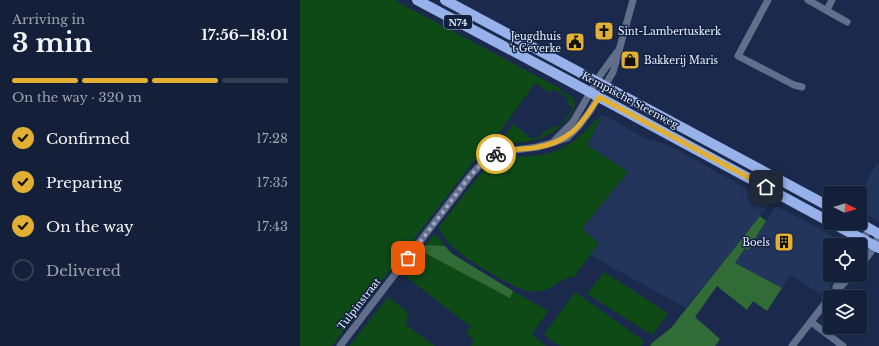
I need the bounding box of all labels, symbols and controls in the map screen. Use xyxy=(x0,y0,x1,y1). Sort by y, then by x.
text: Arriving in xyxy=(12,11,85,28)
road number: N74 xyxy=(444,15,472,29)
church icon: Sint-Lambertuskerk xyxy=(593,20,615,42)
text: 17:56–18:01 xyxy=(201,25,288,44)
place label: Sint-Lambertuskerk xyxy=(618,25,722,38)
text: 3 min xyxy=(12,27,93,59)
place label: Jeugdhuis 't Geverke xyxy=(509,30,561,55)
public building icon: Jeugdhuis 't Geverke xyxy=(564,31,586,53)
shop icon: Bakkerij Maris xyxy=(619,49,641,71)
place label: Bakkerij Maris xyxy=(644,54,719,67)
street label: Kempische Steenweg xyxy=(579,69,682,132)
text: On the way · 320 m xyxy=(12,89,142,106)
icon: check xyxy=(12,127,34,149)
text: Confirmed xyxy=(46,129,130,148)
text: 17:28 xyxy=(256,130,288,147)
courier xyxy=(476,134,516,174)
icon: bike xyxy=(485,143,507,165)
pin xyxy=(749,170,783,204)
icon: check xyxy=(12,171,34,193)
text: Preparing xyxy=(46,173,122,192)
text: 17:35 xyxy=(257,174,288,191)
icon: home xyxy=(755,176,777,198)
north arrow xyxy=(823,186,867,230)
map controls xyxy=(823,186,867,334)
icon: check xyxy=(12,215,34,237)
text: On the way xyxy=(46,217,134,236)
text: 17:43 xyxy=(256,218,288,235)
building icon: Boels xyxy=(773,231,795,253)
place label: Boels xyxy=(742,236,770,249)
button: locate xyxy=(823,238,867,282)
pin xyxy=(391,241,425,275)
icon: bag xyxy=(397,247,419,269)
text: Delivered xyxy=(46,261,121,280)
street label: Tulpinstraat xyxy=(335,275,383,333)
button: layers xyxy=(823,290,867,334)

